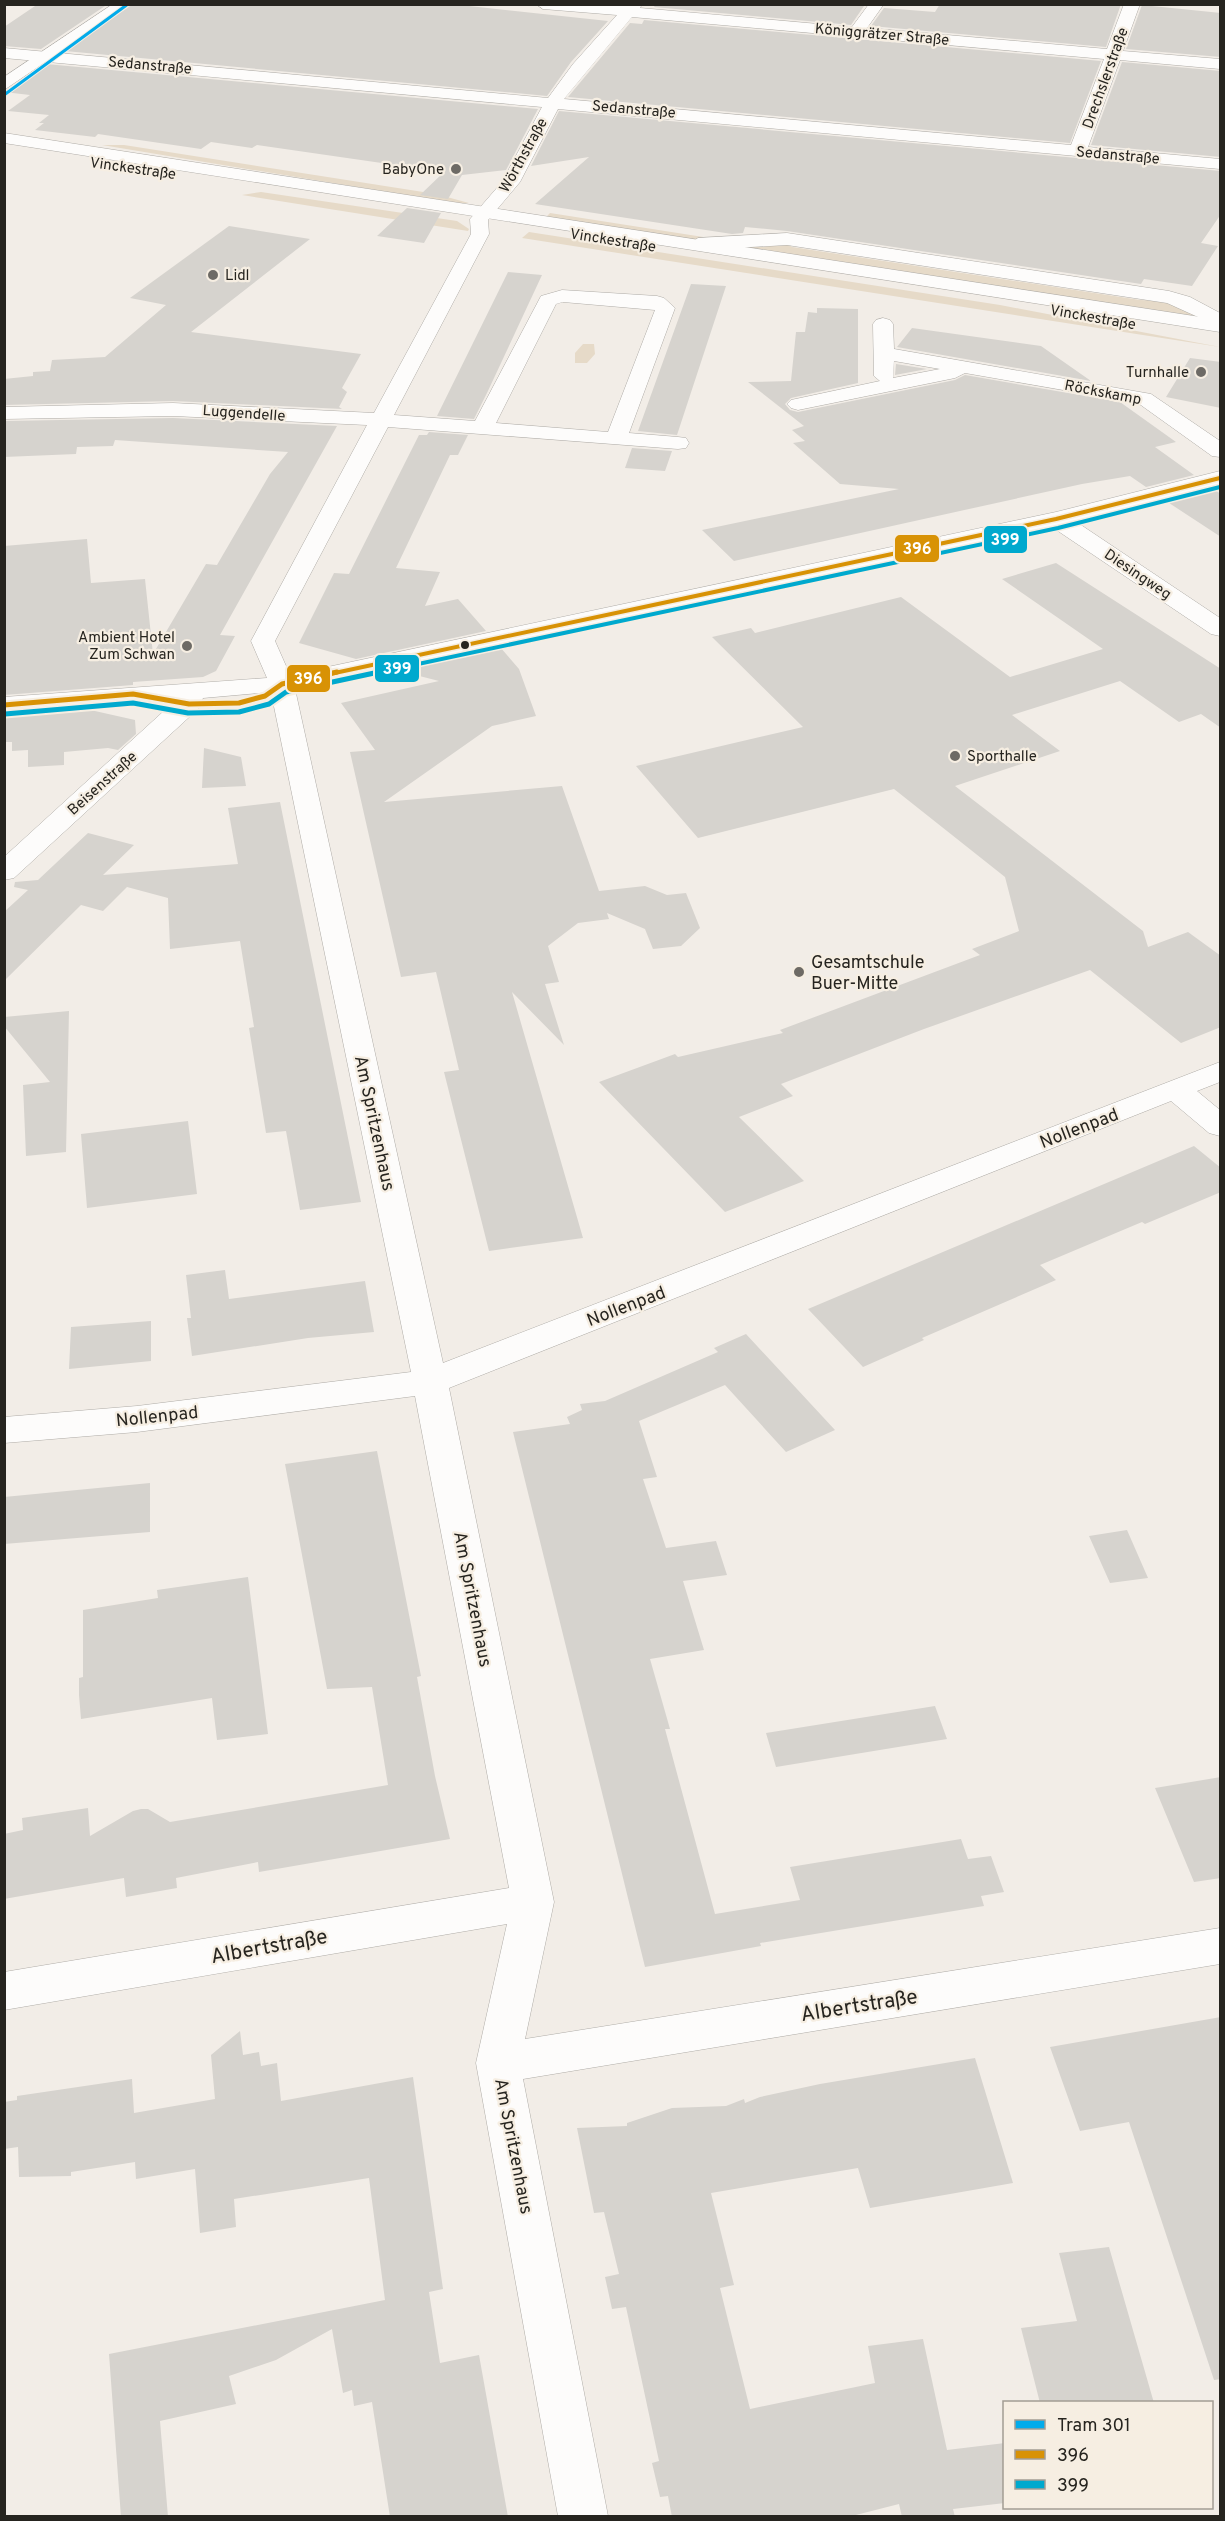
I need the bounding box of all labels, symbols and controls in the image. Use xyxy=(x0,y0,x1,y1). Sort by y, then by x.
street label: Königgrätzer Straße xyxy=(814,20,950,51)
street label: Drechslerstraße xyxy=(1079,25,1134,132)
street label: Sedanstraße xyxy=(107,53,192,80)
street label: Sedanstraße xyxy=(591,97,676,124)
street label: Wörthstraße xyxy=(496,115,553,196)
street label: Sedanstraße xyxy=(1075,143,1160,170)
street label: Vinckestraße xyxy=(88,154,177,185)
place label: BabyOne xyxy=(382,161,444,180)
marker: BabyOne xyxy=(449,162,463,176)
street label: Vinckestraße xyxy=(568,225,657,258)
place label: Lidl xyxy=(225,267,250,286)
marker: Lidl xyxy=(206,268,220,282)
street label: Vinckestraße xyxy=(1048,302,1137,335)
place label: Turnhalle xyxy=(1126,364,1189,383)
marker: Turnhalle xyxy=(1194,365,1208,379)
street label: Röckskamp xyxy=(1063,377,1143,410)
street label: Luggendelle xyxy=(202,402,286,427)
line badge: 399 xyxy=(983,525,1028,554)
text: 399 xyxy=(990,531,1020,551)
line badge: 396 xyxy=(894,534,940,563)
text: 396 xyxy=(902,540,932,560)
street label: Diesingweg xyxy=(1100,546,1175,605)
place label: Ambient Hotel Zum Schwan xyxy=(78,629,175,665)
marker: Ambient Hotel Zum Schwan xyxy=(180,639,194,653)
unlabelled marker xyxy=(459,639,471,651)
line badge: 399 xyxy=(374,654,420,683)
text: 399 xyxy=(382,660,412,680)
line badge: 396 xyxy=(286,664,331,693)
text: 396 xyxy=(293,670,323,690)
street label: Beisenstraße xyxy=(64,748,142,820)
place label: Sporthalle xyxy=(967,748,1037,767)
marker: Sporthalle xyxy=(948,749,962,763)
place label: Gesamtschule Buer-Mitte xyxy=(811,952,924,996)
marker: Gesamtschule Buer-Mitte xyxy=(792,965,806,979)
street label: Am Spritzenhaus xyxy=(348,1053,399,1193)
street label: Nollenpad xyxy=(1037,1104,1122,1155)
street label: Nollenpad xyxy=(584,1282,669,1333)
street label: Nollenpad xyxy=(115,1402,200,1433)
street label: Am Spritzenhaus xyxy=(447,1529,496,1669)
street label: Albertstraße xyxy=(209,1924,330,1971)
street label: Albertstraße xyxy=(799,1984,920,2029)
street label: Am Spritzenhaus xyxy=(488,2076,537,2216)
legend xyxy=(1003,2401,1213,2509)
text: Tram 301 xyxy=(1057,2415,1131,2438)
text: 396 xyxy=(1057,2445,1089,2468)
text: 399 xyxy=(1057,2475,1089,2498)

